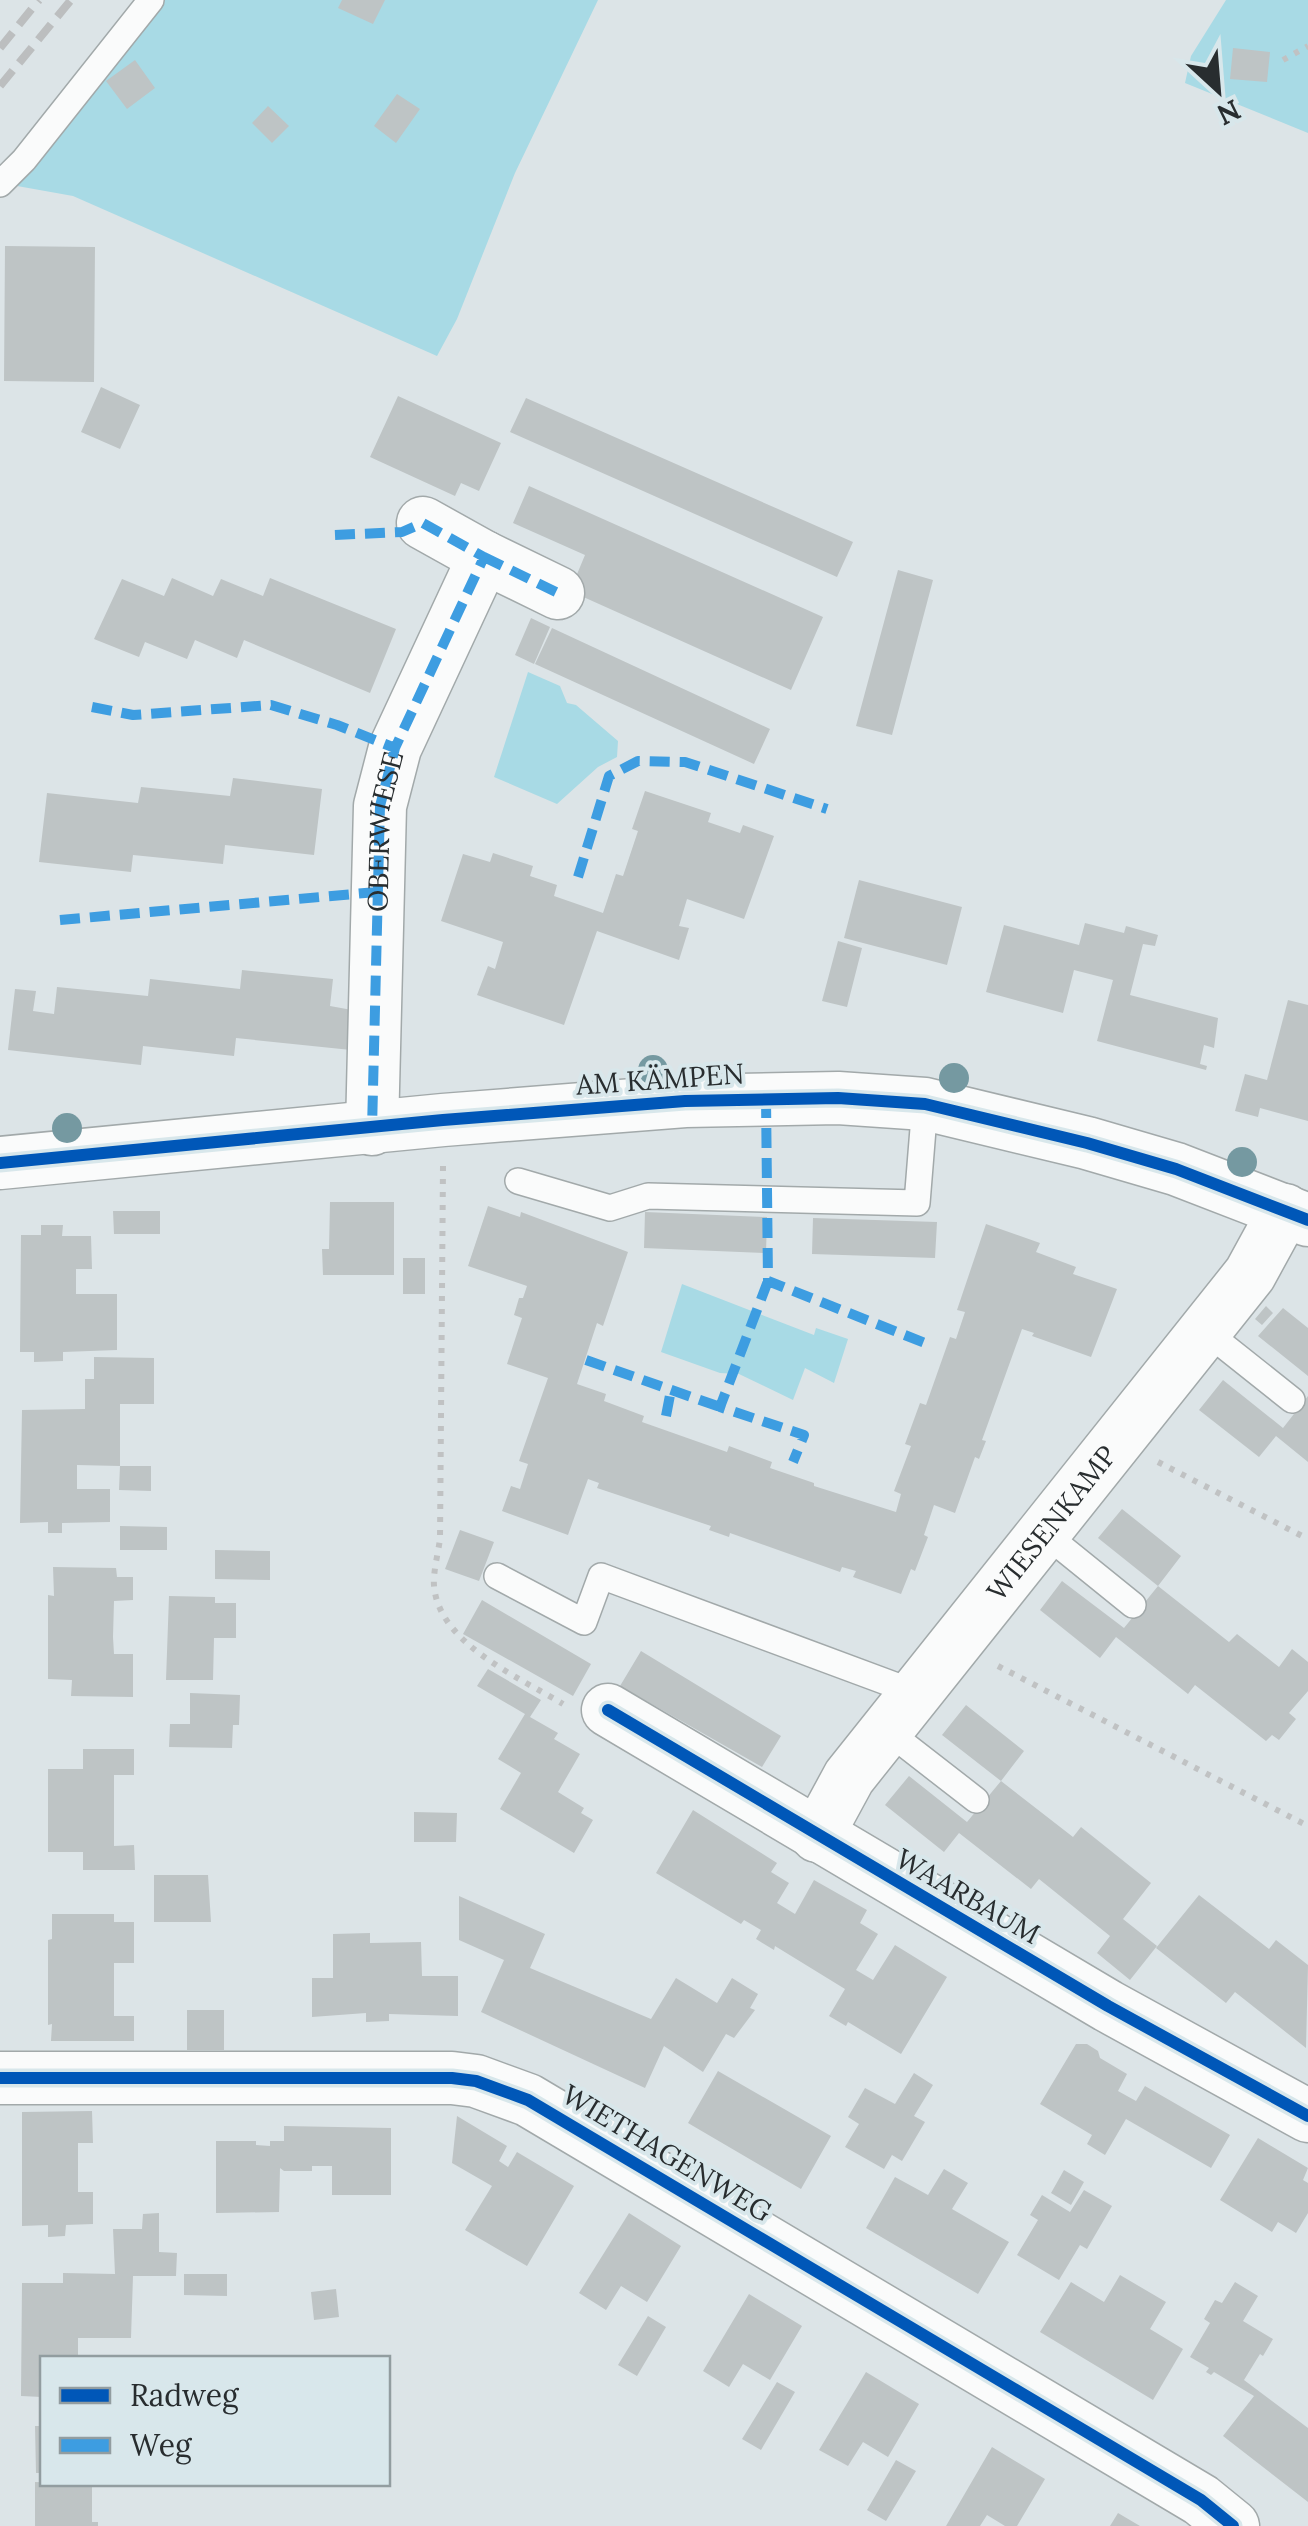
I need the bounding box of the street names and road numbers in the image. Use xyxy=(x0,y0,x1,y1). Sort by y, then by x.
street label: OBERWIESE xyxy=(359,747,411,912)
street label: AM KÄMPEN xyxy=(574,1055,745,1103)
street label: WIESENKAMP xyxy=(979,1438,1124,1608)
street label: WAARBAUM xyxy=(889,1840,1047,1952)
street label: WIETHAGENWEG xyxy=(556,2076,778,2230)

